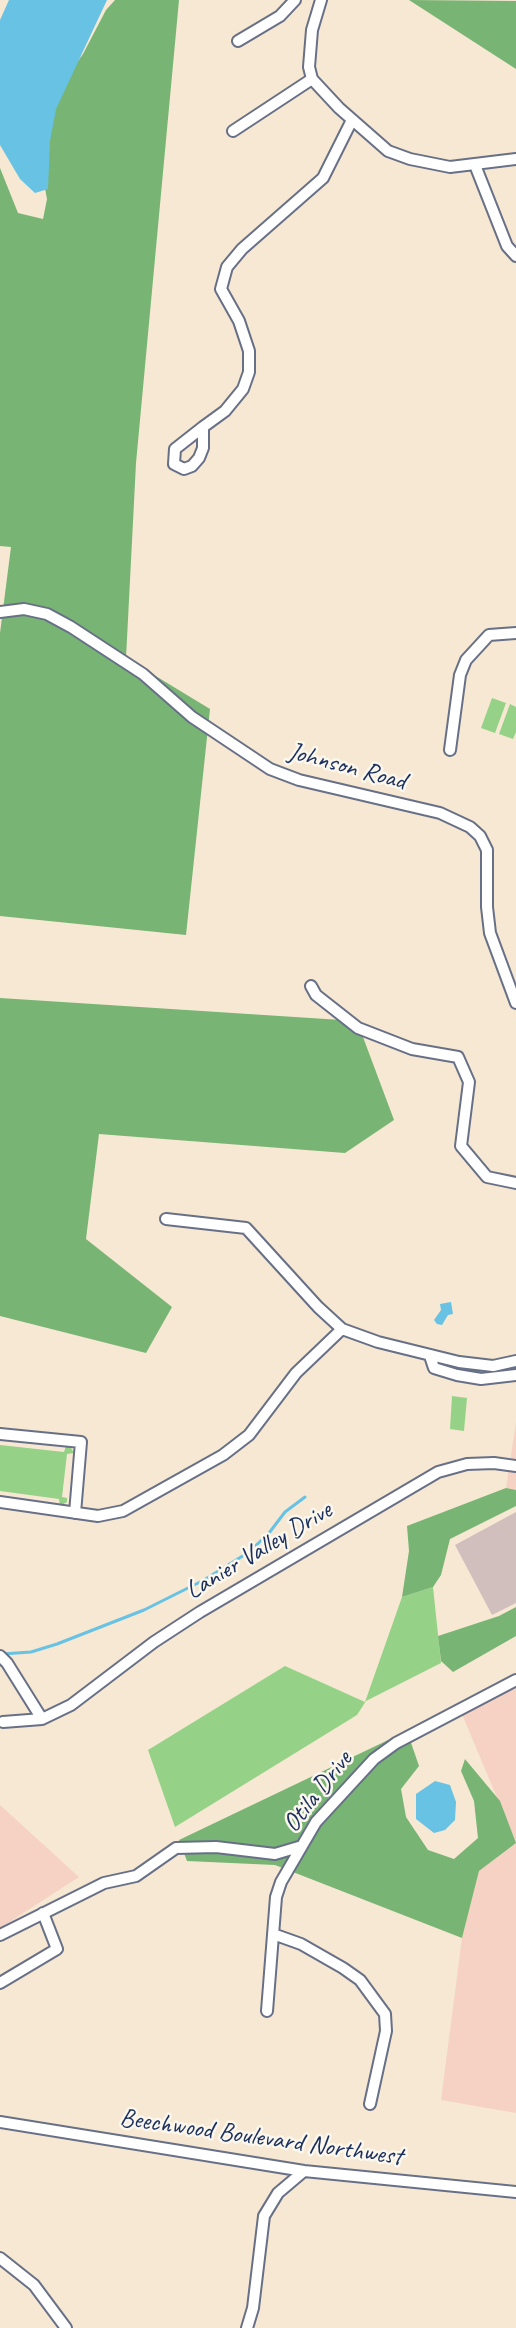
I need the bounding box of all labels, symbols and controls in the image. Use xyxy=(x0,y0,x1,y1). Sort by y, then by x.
street label: Johnson Road xyxy=(285,736,409,798)
street label: Lanier Valley Drive xyxy=(180,1495,338,1607)
street label: Otila Drive xyxy=(277,1745,359,1839)
street label: Beechwood Boulevard Northwest xyxy=(118,2103,404,2173)

